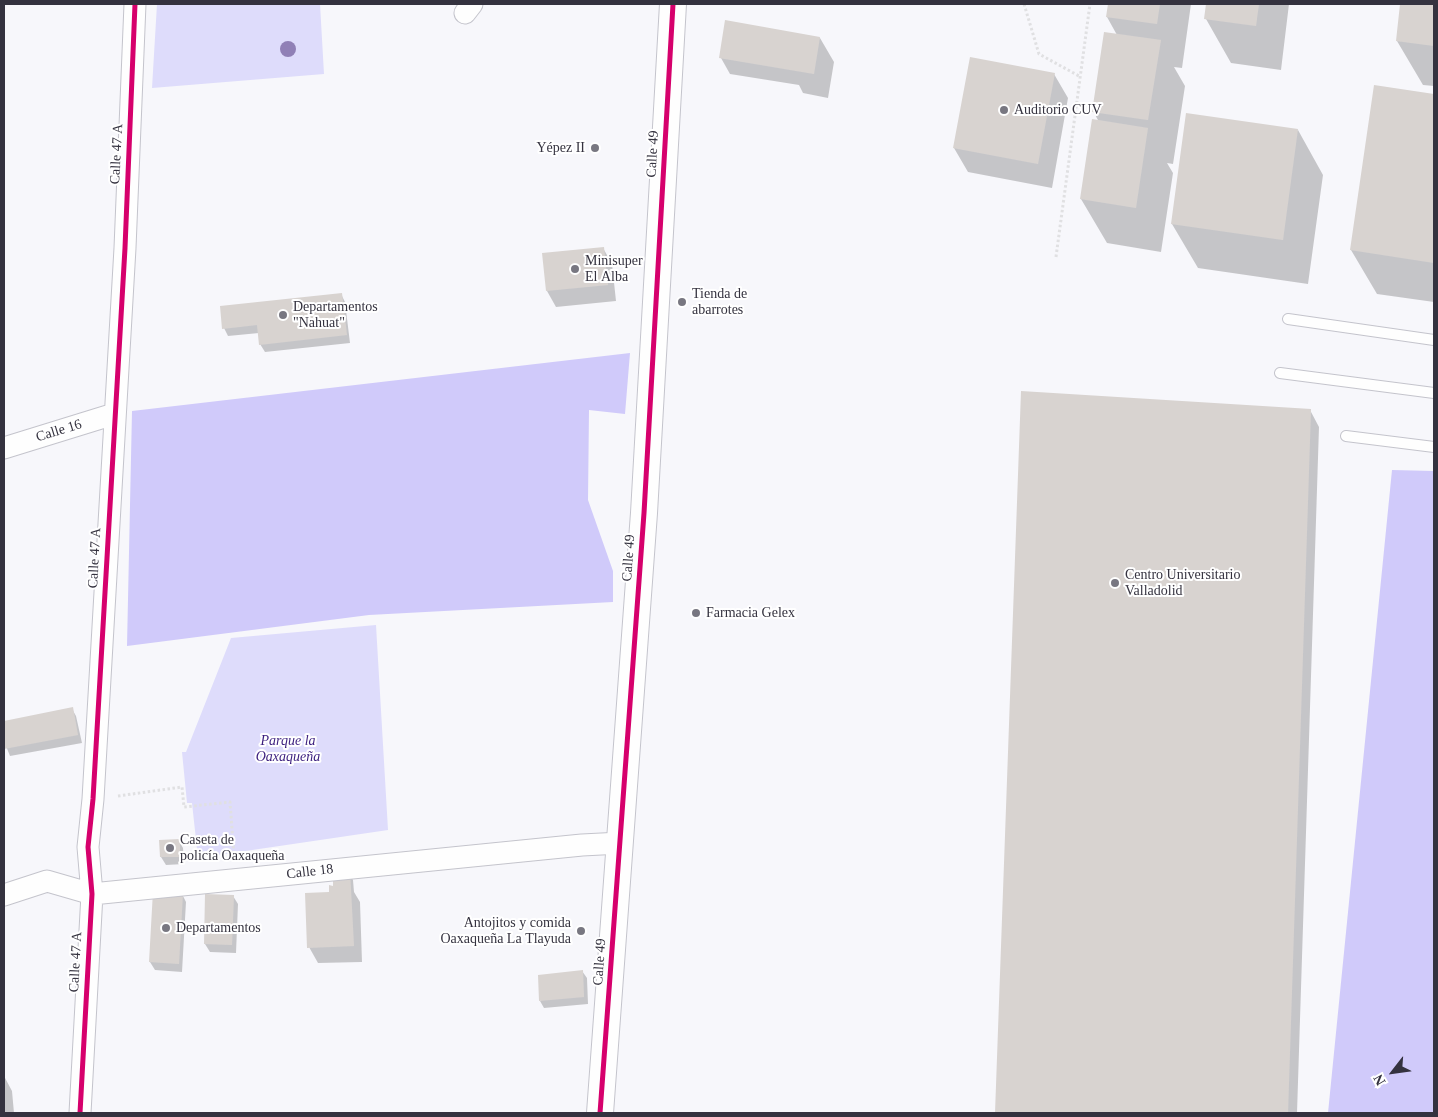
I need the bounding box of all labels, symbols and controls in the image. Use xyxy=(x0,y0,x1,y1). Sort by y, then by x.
place label: Auditorio CUV xyxy=(1014,102,1102,118)
marker: Auditorio CUV xyxy=(998,104,1010,116)
street label: Calle 47 A xyxy=(107,123,127,185)
street label: Calle 49 xyxy=(643,130,663,178)
place label: Yépez II xyxy=(536,140,585,156)
marker: Yépez II xyxy=(589,142,601,154)
place label: Minisuper El Alba xyxy=(585,253,643,286)
marker: Minisuper El Alba xyxy=(569,263,581,275)
place label: Tienda de abarrotes xyxy=(692,286,747,318)
marker: Tienda de abarrotes xyxy=(676,296,688,308)
place label: Departamentos "Nahuat" xyxy=(293,299,378,332)
marker: Departamentos "Nahuat" xyxy=(277,309,289,321)
street label: Calle 16 xyxy=(34,416,84,446)
street label: Calle 47 A xyxy=(85,527,105,589)
street label: Calle 49 xyxy=(619,534,639,582)
place label: Centro Universitario Valladolid xyxy=(1125,567,1240,600)
marker: Centro Universitario Valladolid xyxy=(1109,577,1121,589)
place label: Farmacia Gelex xyxy=(706,605,795,621)
marker: Farmacia Gelex xyxy=(690,607,702,619)
park label: Parque la Oaxaqueña xyxy=(256,733,320,766)
place label: Caseta de policía Oaxaqueña xyxy=(180,832,285,864)
marker: Caseta de policía Oaxaqueña xyxy=(164,842,176,854)
street label: Calle 18 xyxy=(286,861,334,883)
place label: Antojitos y comida Oaxaqueña La Tlayuda xyxy=(440,915,571,948)
place label: Departamentos xyxy=(176,920,261,936)
marker: Departamentos xyxy=(160,922,172,934)
marker: Antojitos y comida Oaxaqueña La Tlayuda xyxy=(575,925,587,937)
street label: Calle 47 A xyxy=(66,931,86,993)
street label: Calle 49 xyxy=(590,938,610,986)
north arrow xyxy=(1368,1047,1418,1097)
text: N xyxy=(1371,1072,1389,1088)

